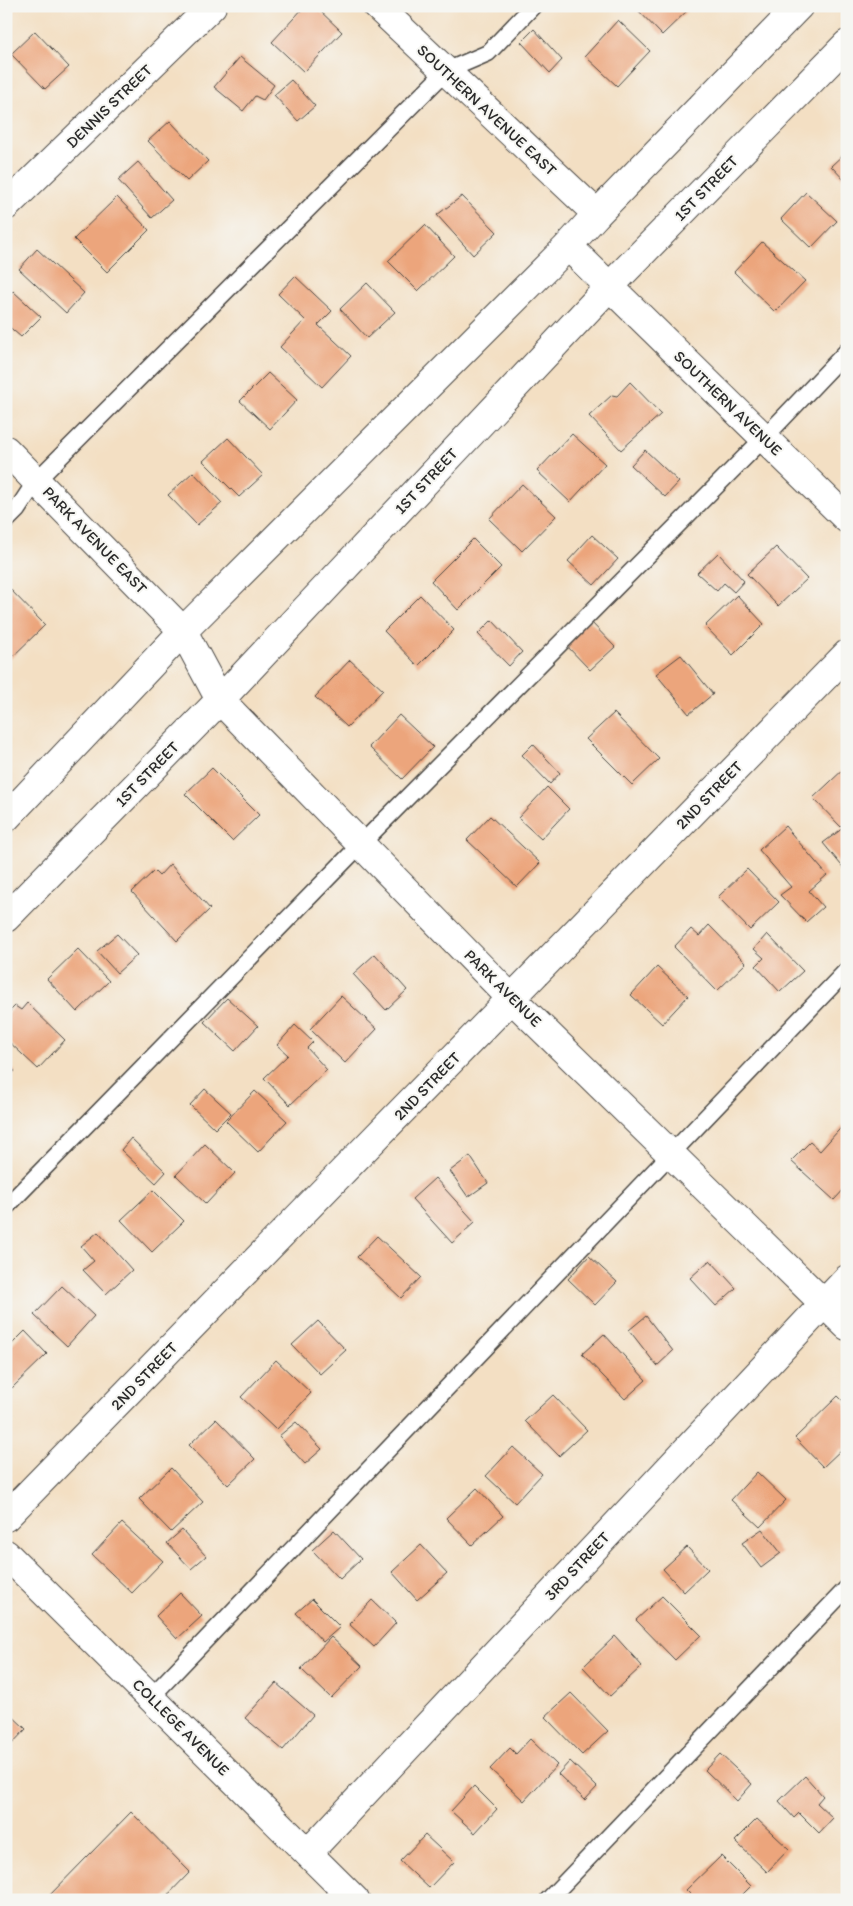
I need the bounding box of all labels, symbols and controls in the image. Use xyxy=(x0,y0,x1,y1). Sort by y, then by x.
street label: SOUTHERN AVENUE EAST xyxy=(413,40,561,180)
street label: DENNIS STREET xyxy=(62,60,156,152)
street label: 1ST STREET xyxy=(670,151,742,225)
street label: SOUTHERN AVENUE xyxy=(670,346,786,460)
street label: 1ST STREET xyxy=(391,444,461,518)
street label: PARK AVENUE EAST xyxy=(39,482,151,598)
street label: 1ST STREET xyxy=(111,737,183,811)
street label: 2ND STREET xyxy=(672,757,746,833)
street label: PARK AVENUE xyxy=(460,945,546,1031)
street label: 2ND STREET xyxy=(390,1048,464,1124)
street label: 2ND STREET xyxy=(107,1338,181,1414)
street label: 3RD STREET xyxy=(540,1528,614,1604)
street label: COLLEGE AVENUE xyxy=(129,1675,234,1780)

